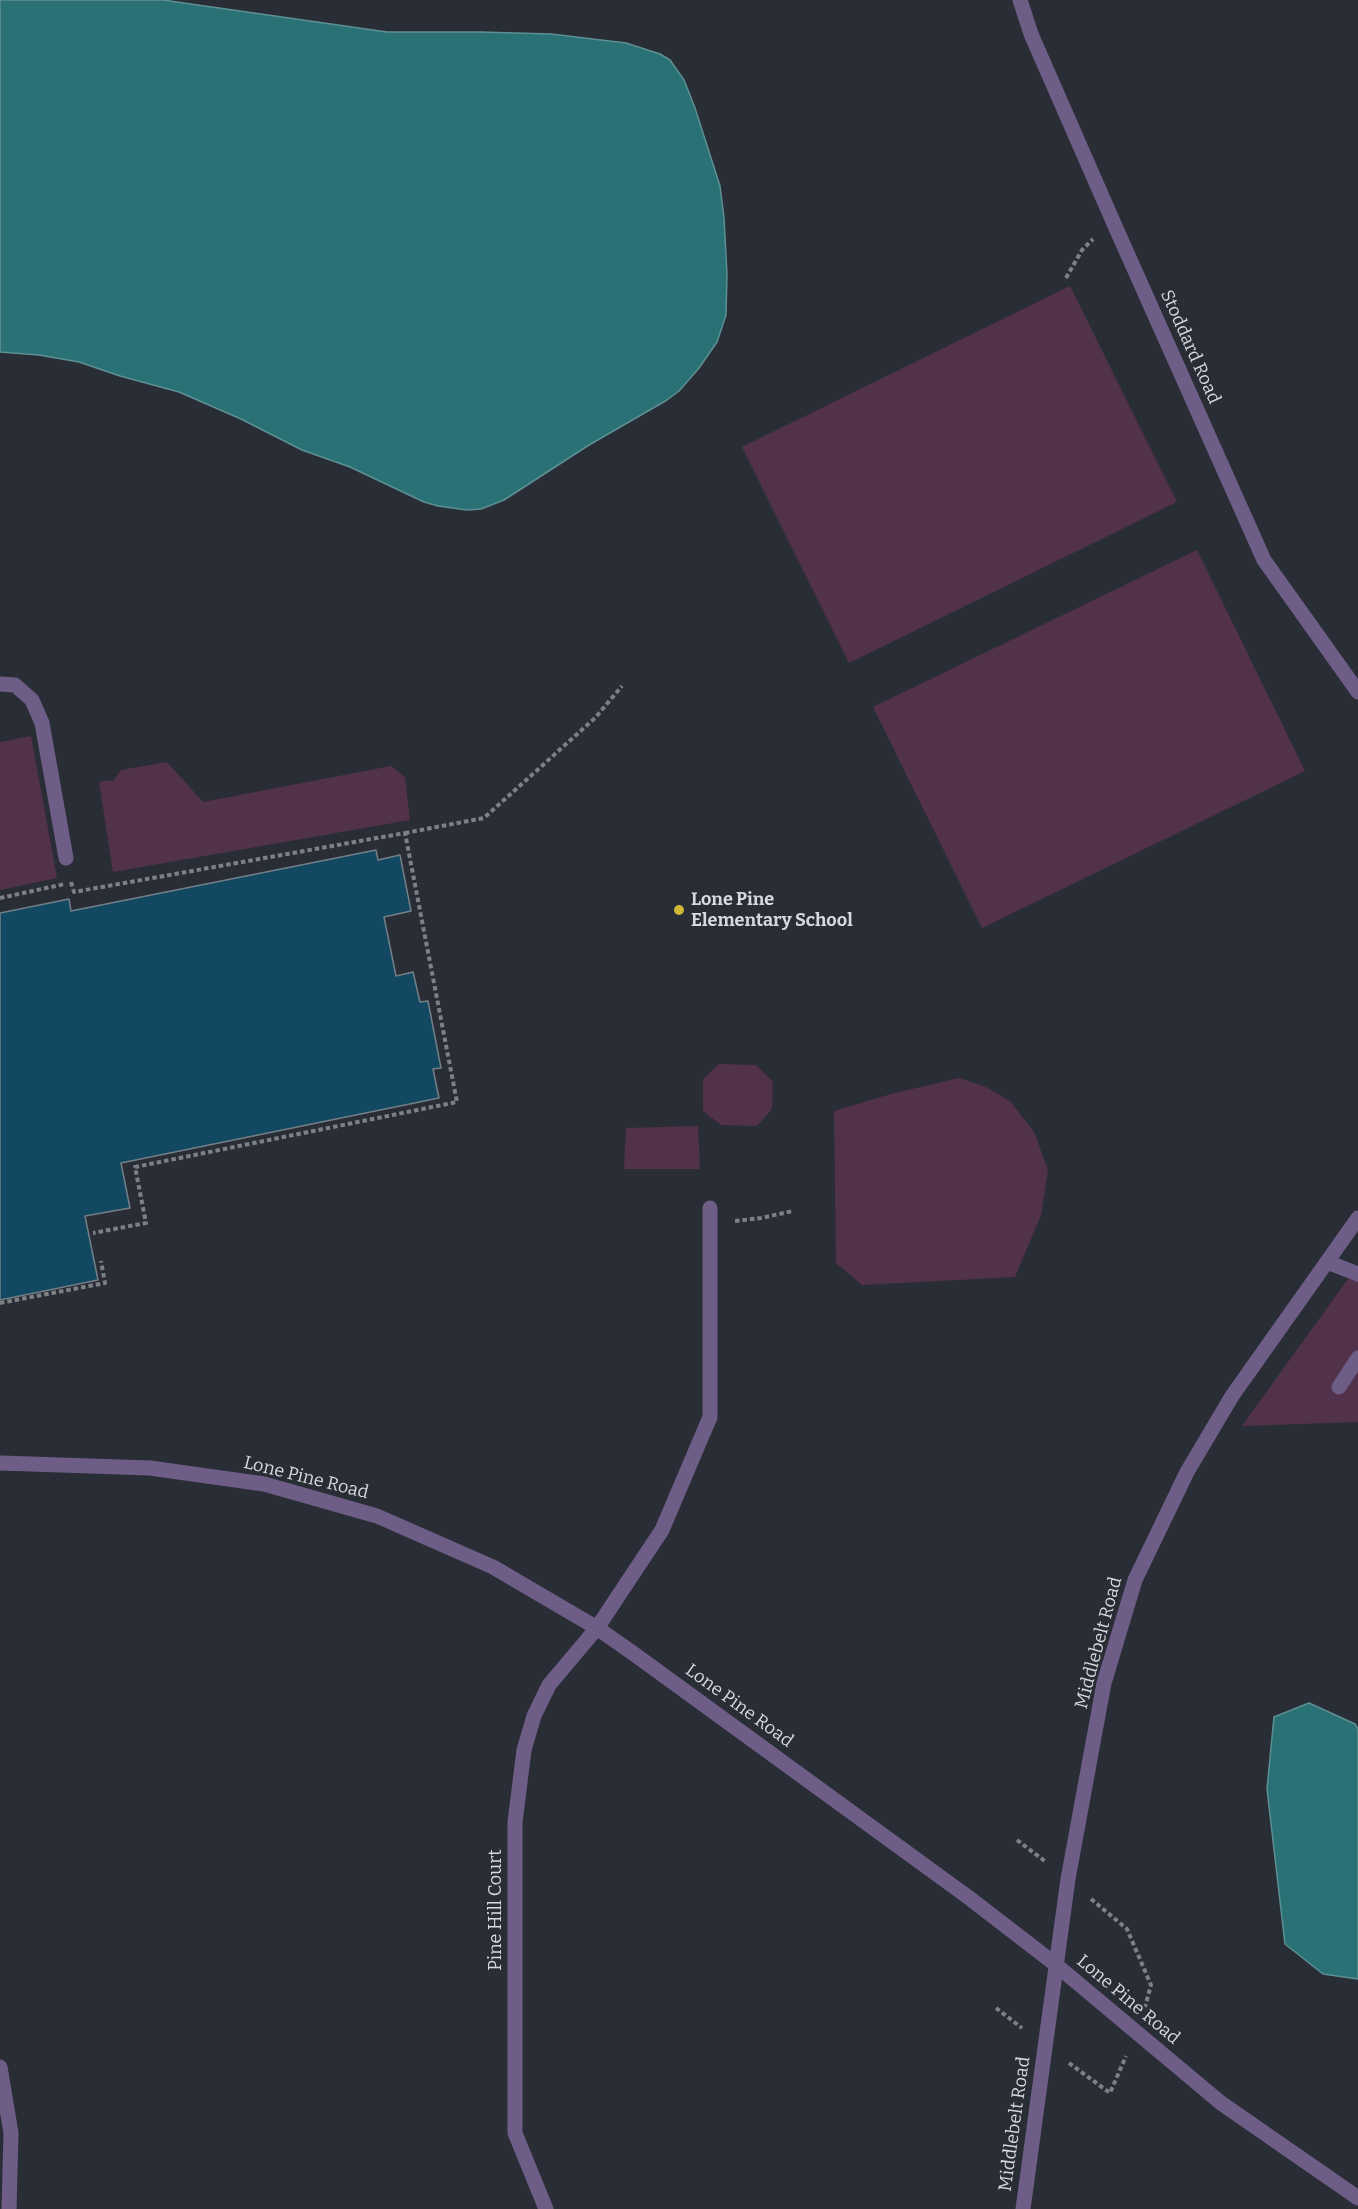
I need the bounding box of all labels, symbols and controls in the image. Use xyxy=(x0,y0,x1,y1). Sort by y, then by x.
street label: Stoddard Road xyxy=(1155,287,1225,407)
place label: Lone Pine Elementary School xyxy=(691,889,853,932)
marker: Lone Pine Elementary School xyxy=(672,903,686,917)
street label: Lone Pine Road xyxy=(241,1452,371,1504)
street label: Middlebelt Road xyxy=(1071,1575,1127,1711)
street label: Lone Pine Road xyxy=(681,1660,797,1752)
street label: Pine Hill Court xyxy=(485,1849,507,1971)
street label: Lone Pine Road xyxy=(1072,1951,1184,2049)
street label: Middlebelt Road xyxy=(995,2055,1035,2193)

